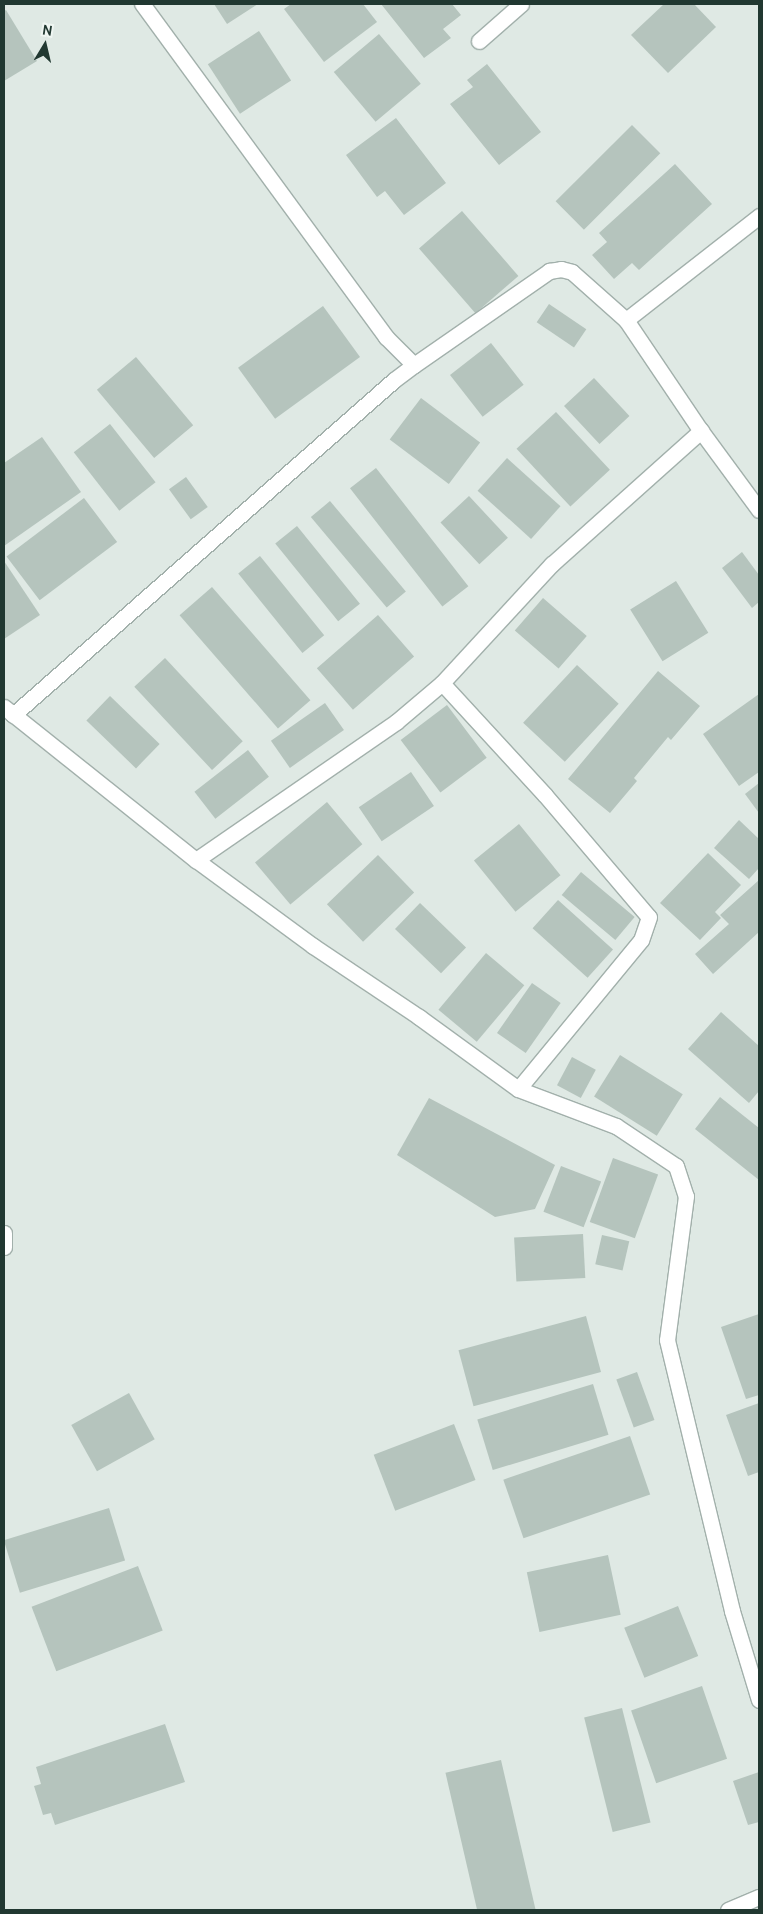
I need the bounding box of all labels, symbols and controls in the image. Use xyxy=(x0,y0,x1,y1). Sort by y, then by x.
north arrow xyxy=(20,20,70,70)
text: N xyxy=(41,21,54,40)

